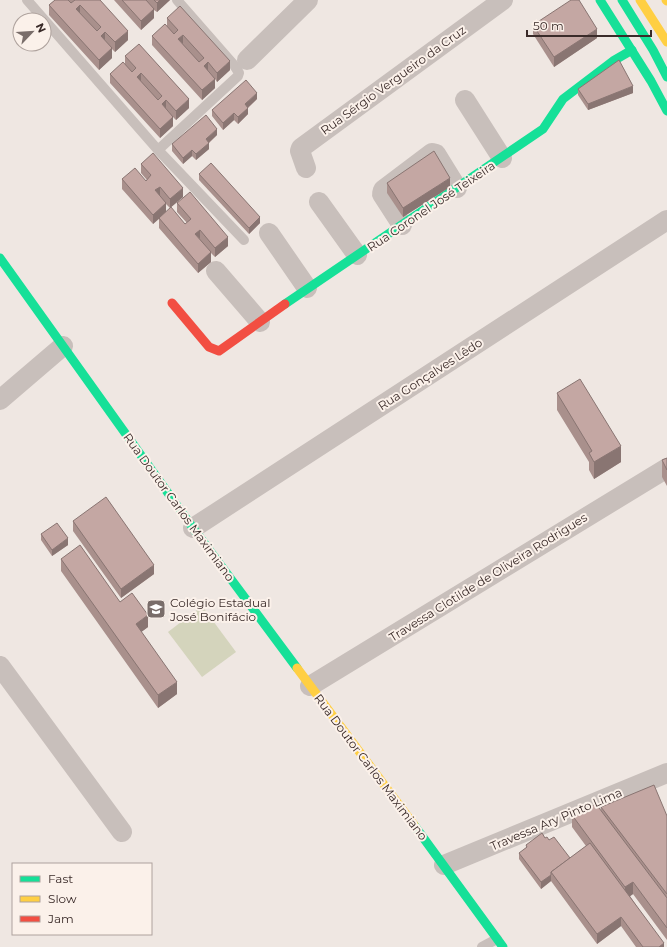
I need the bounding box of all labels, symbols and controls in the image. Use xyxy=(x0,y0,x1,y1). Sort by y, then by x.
north arrow xyxy=(12,12,52,52)
scale bar xyxy=(527,12,651,38)
text: 50 m xyxy=(533,18,564,33)
text: N xyxy=(33,21,49,35)
street label: Rua Sérgio Vergueiro da Cruz xyxy=(317,22,469,138)
street label: Rua Coronel José Teixeira xyxy=(364,158,498,254)
street label: Rua Gonçalves Lêdo xyxy=(375,335,485,413)
street label: Rua Doutor Carlos Maximiano xyxy=(120,430,238,584)
street label: Travessa Clotilde de Oliveira Rodrigues xyxy=(386,509,590,644)
place label: Colégio Estadual José Bonifácio xyxy=(169,595,270,624)
school or university icon: Colégio Estadual José Bonifácio xyxy=(145,598,167,620)
street label: Rua Doutor Carlos Maximiano xyxy=(311,691,431,843)
street label: Travessa Ary Pinto Lima xyxy=(488,784,624,854)
legend xyxy=(12,863,152,935)
text: Fast xyxy=(48,871,73,886)
text: Slow xyxy=(48,891,77,906)
text: Jam xyxy=(47,911,74,926)

